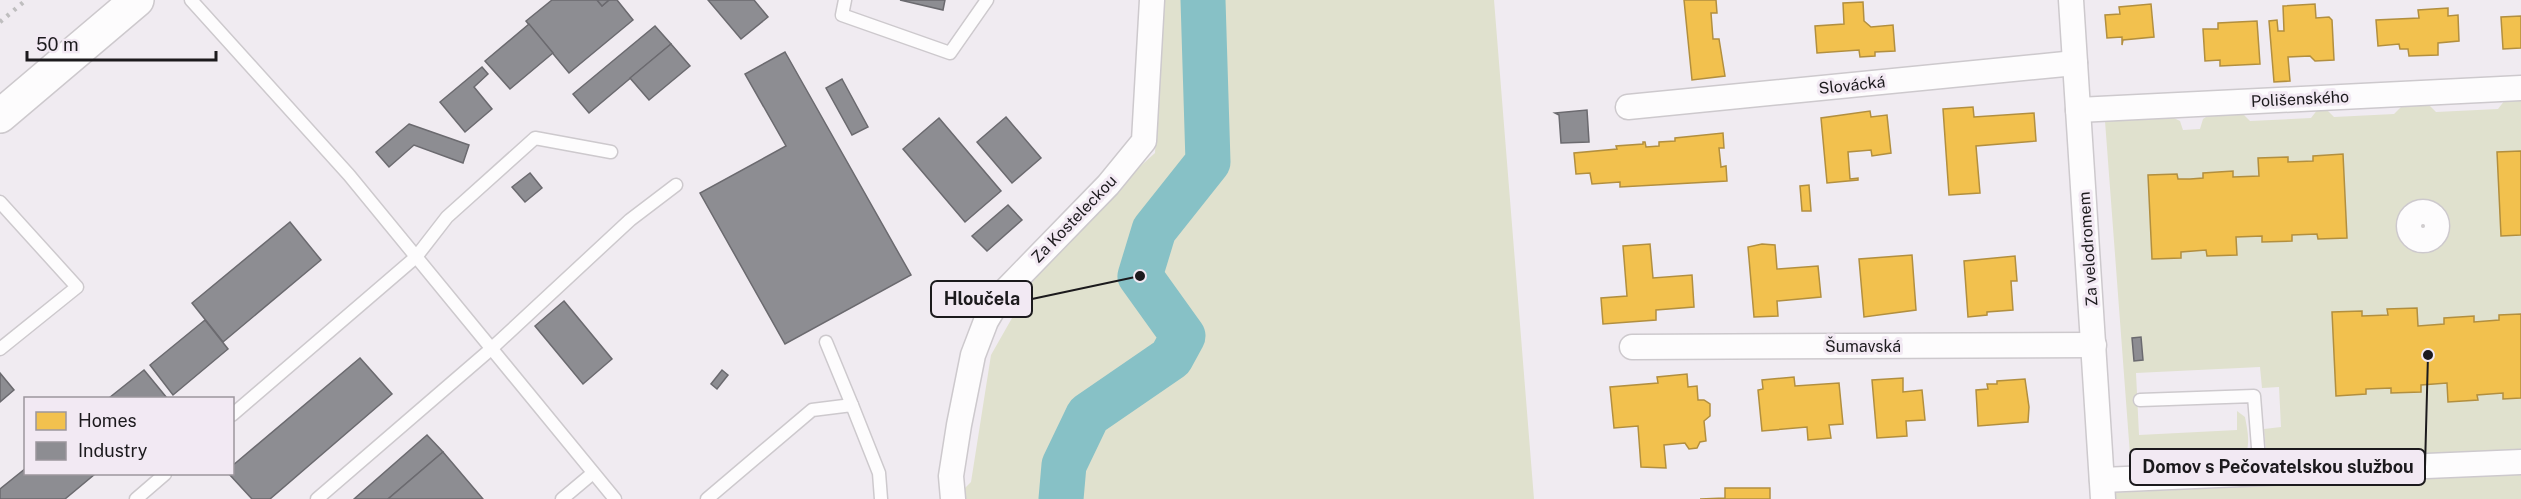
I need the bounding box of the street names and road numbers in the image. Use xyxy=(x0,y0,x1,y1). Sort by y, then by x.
street label: Slovácká xyxy=(1818,72,1886,98)
street label: Polišenského xyxy=(2250,87,2350,111)
street label: Za Kosteleckou xyxy=(1027,171,1121,267)
street label: Za velodromem xyxy=(2075,191,2101,307)
street label: Šumavská xyxy=(1825,336,1901,356)

